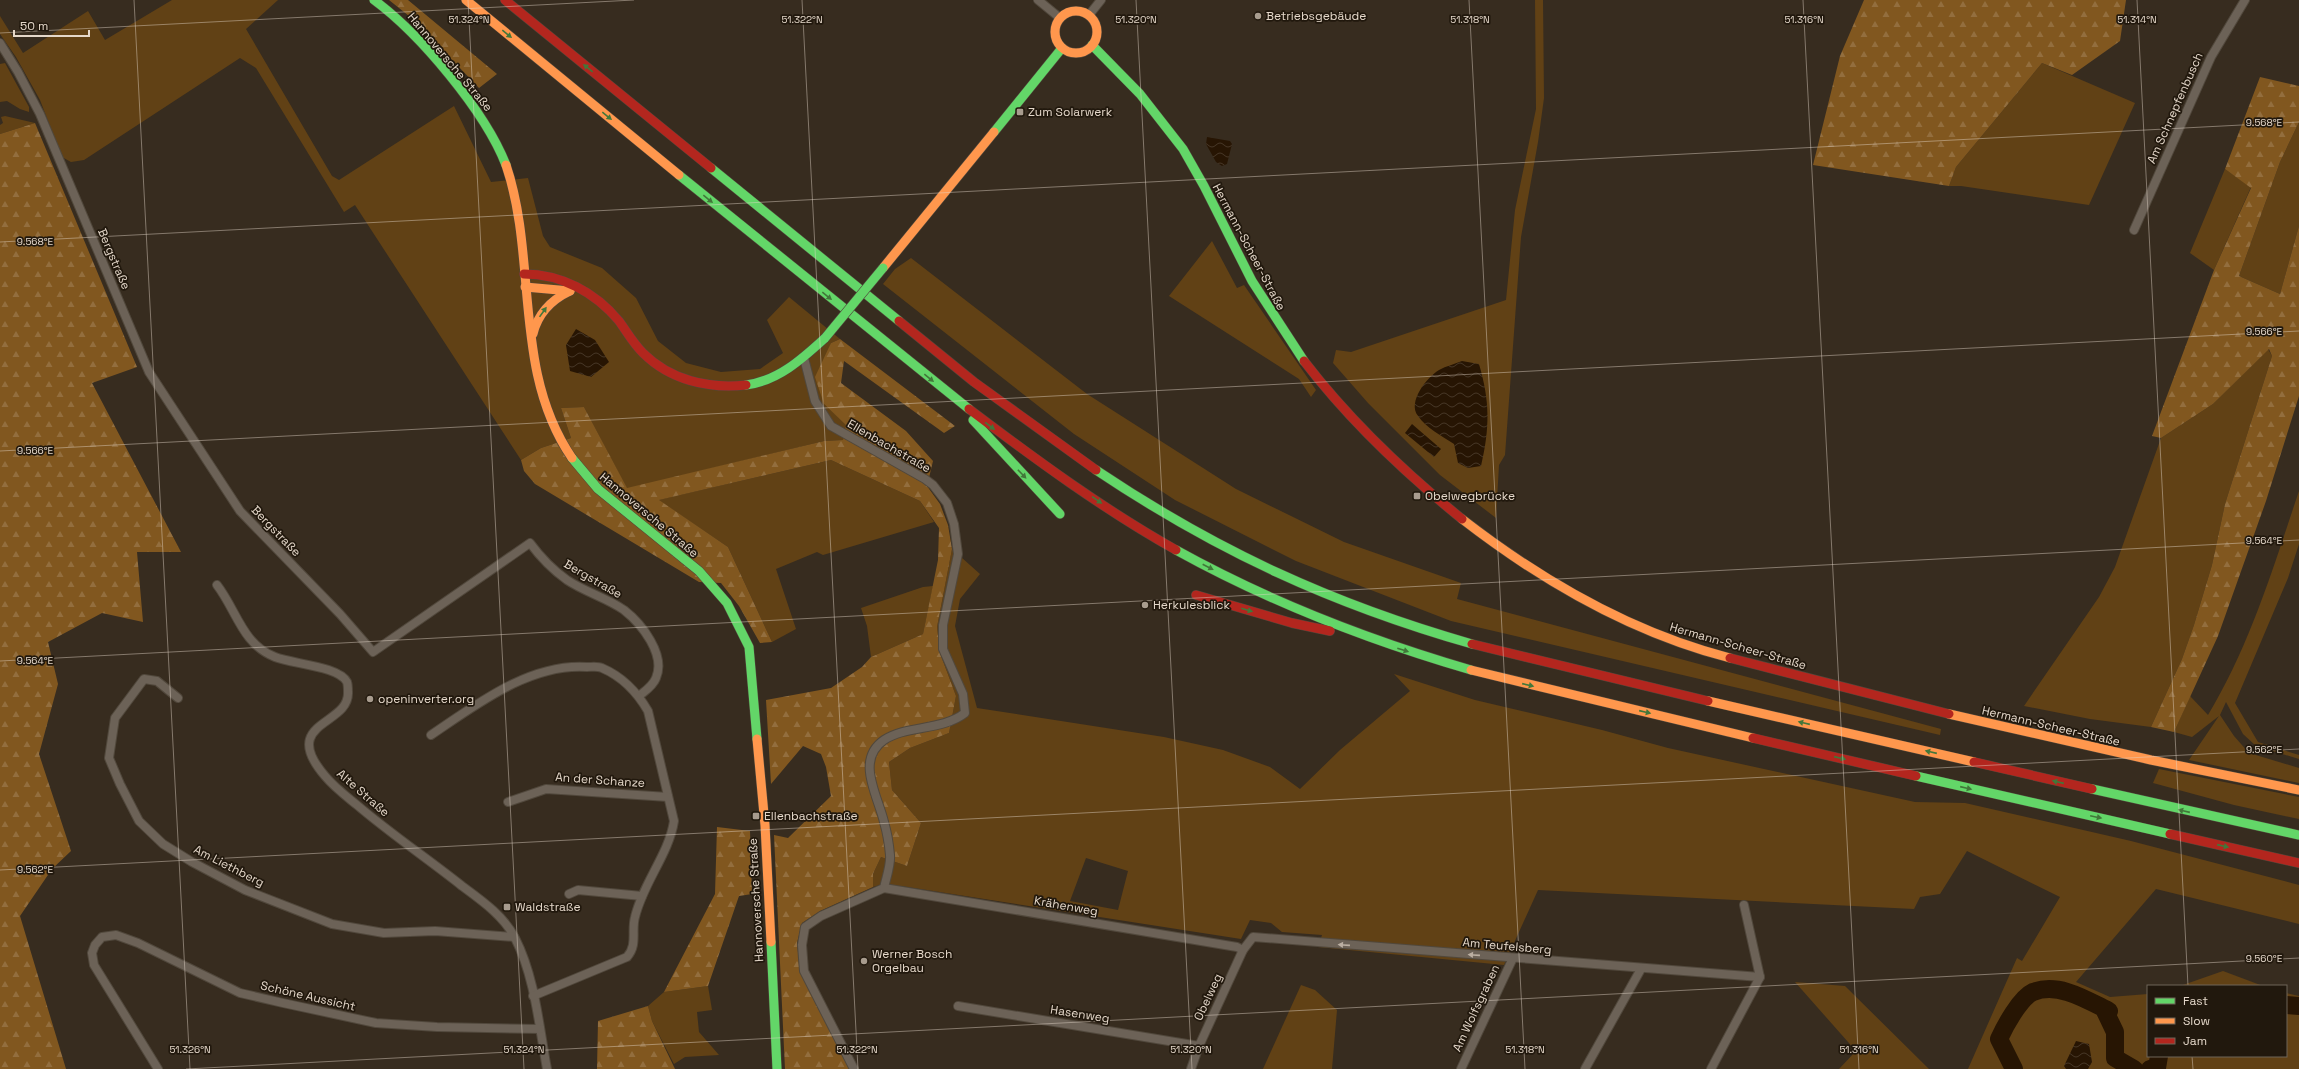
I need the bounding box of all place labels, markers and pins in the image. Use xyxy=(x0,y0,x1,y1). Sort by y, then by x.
place label: Betriebsgebäude xyxy=(1266,8,1366,24)
marker: Betriebsgebäude xyxy=(1253,11,1263,21)
place label: Zum Solarwerk xyxy=(1028,104,1113,120)
marker: Zum Solarwerk xyxy=(1015,107,1025,117)
place label: Obelwegbrücke xyxy=(1425,488,1515,504)
marker: Obelwegbrücke xyxy=(1412,491,1422,501)
place label: Herkulesblick xyxy=(1153,597,1230,613)
marker: Herkulesblick xyxy=(1140,600,1150,610)
place label: openinverter.org xyxy=(378,691,474,707)
marker: openinverter.org xyxy=(365,694,375,704)
place label: Ellenbachstraße xyxy=(764,808,858,824)
marker: Ellenbachstraße xyxy=(751,811,761,821)
place label: Waldstraße xyxy=(515,899,581,915)
marker: Waldstraße xyxy=(502,902,512,912)
place label: Werner Bosch Orgelbau xyxy=(872,946,952,976)
marker: Werner Bosch Orgelbau xyxy=(859,956,869,966)

